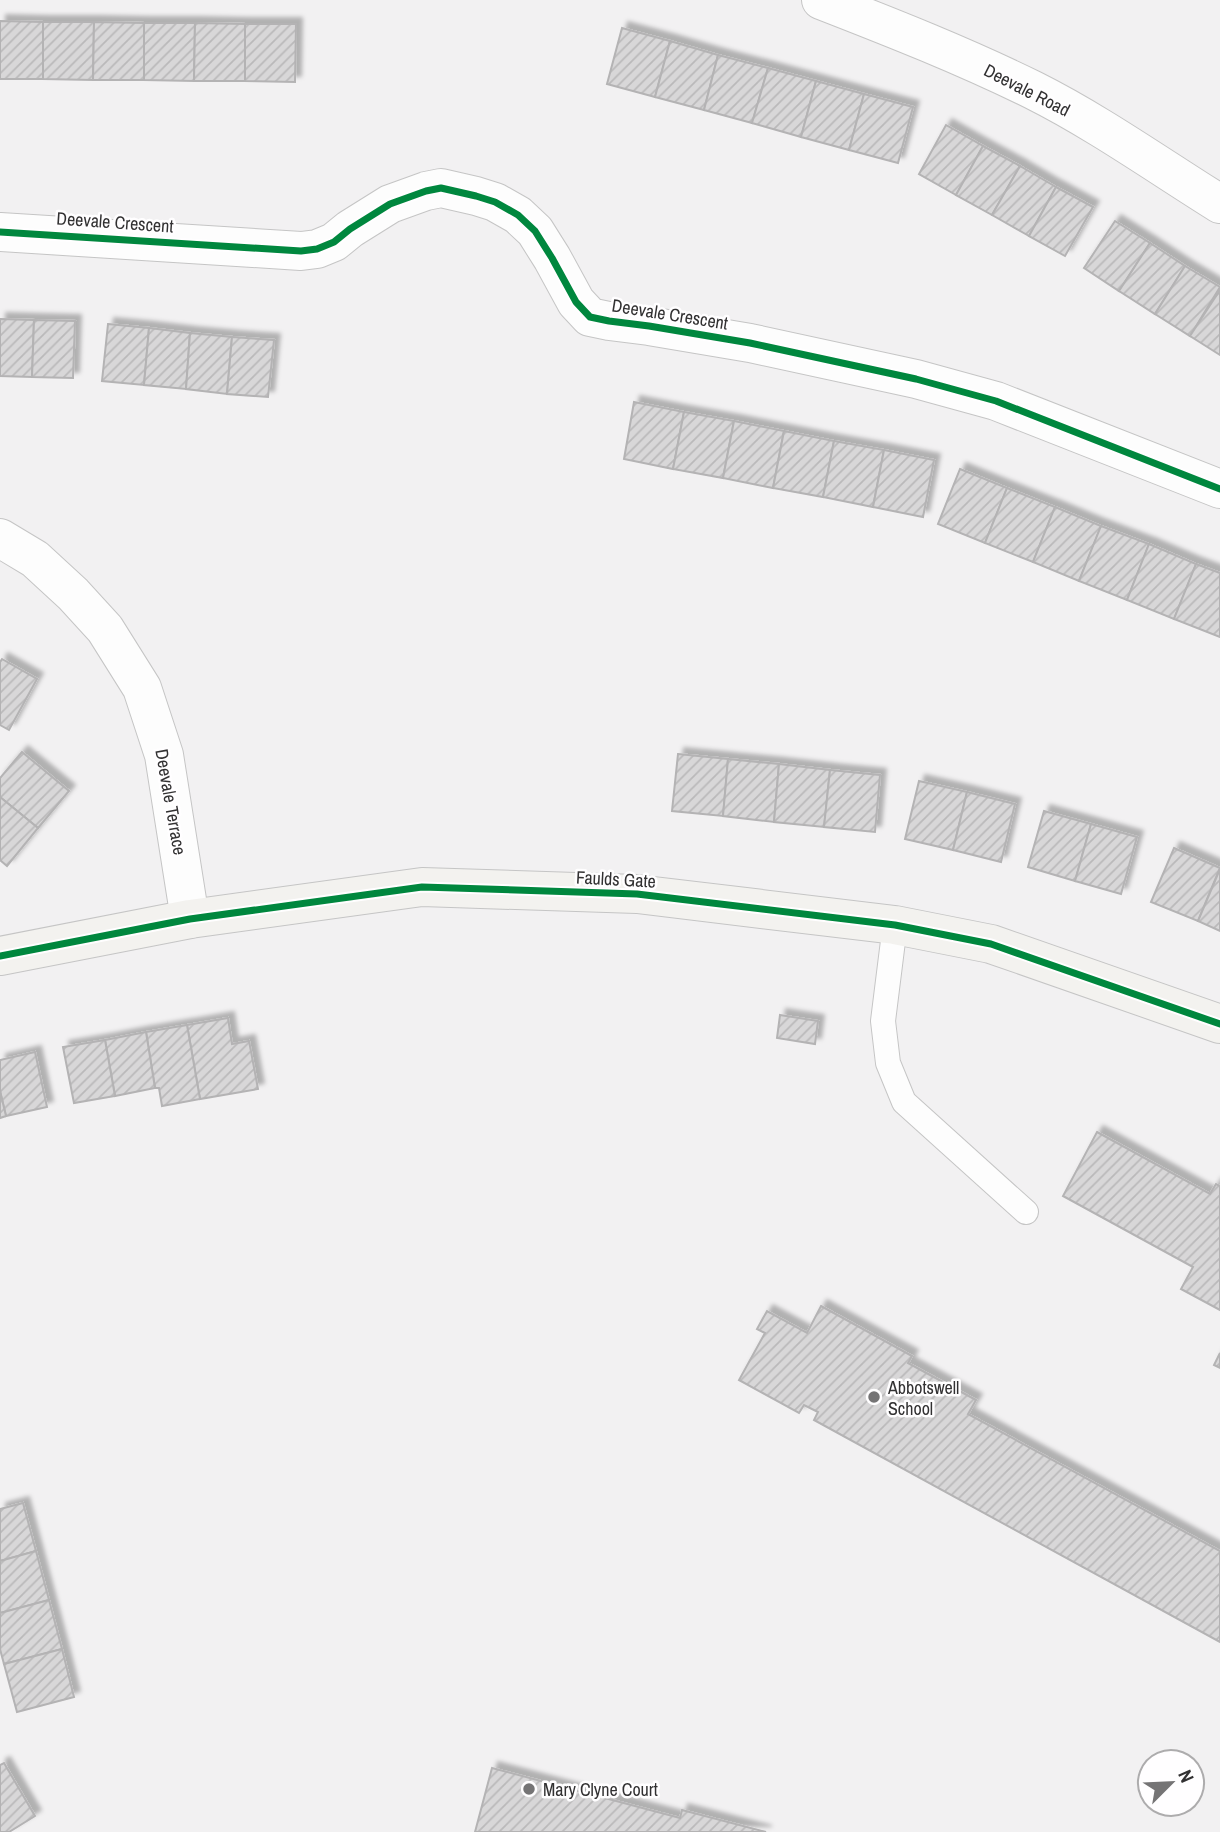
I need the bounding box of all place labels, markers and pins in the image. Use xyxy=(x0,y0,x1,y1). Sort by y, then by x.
place label: Abbotswell School xyxy=(887,1375,959,1421)
marker: Abbotswell School xyxy=(866,1389,882,1405)
place label: Mary Clyne Court xyxy=(543,1777,658,1802)
marker: Mary Clyne Court xyxy=(521,1781,537,1797)

